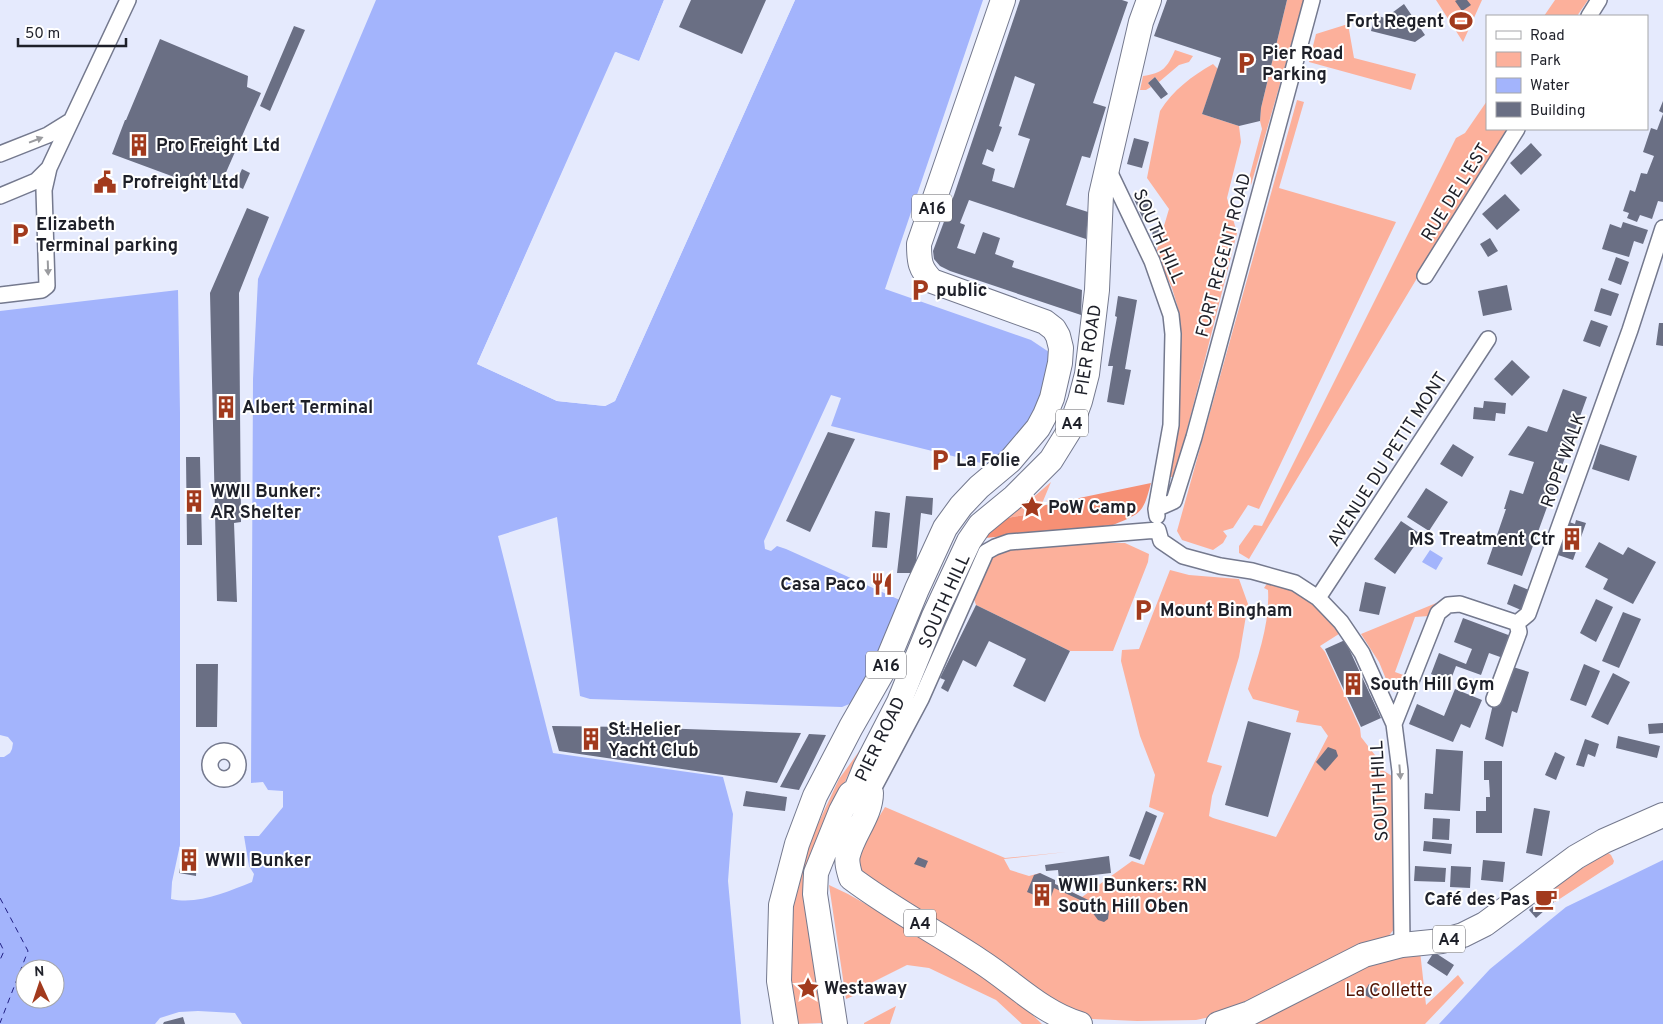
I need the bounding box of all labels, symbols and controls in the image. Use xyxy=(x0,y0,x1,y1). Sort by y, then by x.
sports icon: Fort Regent xyxy=(1448,8,1474,34)
place label: Fort Regent xyxy=(1346,11,1444,34)
scale bar xyxy=(18,15,125,47)
legend xyxy=(1486,15,1648,130)
text: 50 m xyxy=(25,25,60,44)
text: Road xyxy=(1530,27,1565,46)
place label: Pier Road Parking xyxy=(1262,43,1343,87)
parking icon: Pier Road Parking xyxy=(1233,50,1259,76)
text: Park xyxy=(1530,52,1561,71)
text: Water xyxy=(1530,77,1570,96)
text: Building xyxy=(1530,102,1585,121)
building icon: Pro Freight Ltd xyxy=(126,132,152,158)
one-way arrow xyxy=(28,135,43,143)
place label: Pro Freight Ltd xyxy=(156,135,280,158)
street label: RUE DE L'EST xyxy=(1417,139,1496,246)
public building icon: Profreight Ltd xyxy=(92,169,118,195)
street label: FORT REGENT ROAD xyxy=(1191,171,1257,340)
place label: Profreight Ltd xyxy=(122,172,239,195)
street label: SOUTH HILL xyxy=(1127,186,1189,288)
road number: A16 xyxy=(912,194,952,222)
place label: Elizabeth Terminal parking xyxy=(36,214,178,258)
parking icon: Elizabeth Terminal parking xyxy=(7,221,33,247)
one-way arrow xyxy=(44,261,52,277)
parking icon: public xyxy=(907,277,933,303)
place label: public xyxy=(936,280,988,303)
street label: PIER ROAD xyxy=(1071,303,1108,397)
street label: AVENUE DU PETIT MONT xyxy=(1323,368,1453,552)
building icon: Albert Terminal xyxy=(213,394,239,420)
place label: Albert Terminal xyxy=(242,397,373,420)
road number: A4 xyxy=(1056,409,1088,436)
street label: ROPE WALK xyxy=(1537,410,1592,511)
parking icon: La Folie xyxy=(927,447,953,473)
place label: La Folie xyxy=(956,450,1020,473)
place label: WWII Bunker: AR Shelter xyxy=(210,481,321,525)
building icon: WWII Bunker: AR Shelter xyxy=(181,488,207,514)
place icon: PoW Camp xyxy=(1019,494,1045,520)
place label: PoW Camp xyxy=(1048,497,1136,520)
building icon: MS Treatment Ctr xyxy=(1559,526,1585,552)
place label: MS Treatment Ctr xyxy=(1409,529,1555,552)
street label: SOUTH HILL xyxy=(914,551,976,653)
restaurant icon: Casa Paco xyxy=(869,571,895,597)
place label: Casa Paco xyxy=(780,574,866,597)
parking icon: Mount Bingham xyxy=(1130,597,1156,623)
place label: Mount Bingham xyxy=(1160,600,1293,623)
road number: A16 xyxy=(866,652,906,678)
building icon: South Hill Gym xyxy=(1340,671,1366,697)
place label: South Hill Gym xyxy=(1370,674,1495,697)
street label: PIER ROAD xyxy=(851,693,912,786)
place label: St.Helier Yacht Club xyxy=(608,719,699,763)
building icon: St.Helier Yacht Club xyxy=(578,726,604,752)
street label: SOUTH HILL xyxy=(1366,740,1395,842)
one-way arrow xyxy=(1396,765,1404,781)
building icon: WWII Bunker xyxy=(176,847,202,873)
place label: WWII Bunker xyxy=(205,850,312,873)
place label: WWII Bunkers: RN South Hill Oben xyxy=(1058,875,1207,919)
building icon: WWII Bunkers: RN South Hill Oben xyxy=(1029,882,1055,908)
cafe icon: Café des Pas xyxy=(1533,886,1559,912)
place label: Café des Pas xyxy=(1424,889,1530,912)
road number: A4 xyxy=(904,910,936,936)
road number: A4 xyxy=(1433,926,1465,952)
north arrow xyxy=(15,959,65,1009)
text: N xyxy=(34,964,45,981)
place icon: Westaway xyxy=(795,975,821,1001)
place label: Westaway xyxy=(824,978,907,1001)
park label: La Collette xyxy=(1345,980,1433,1003)

